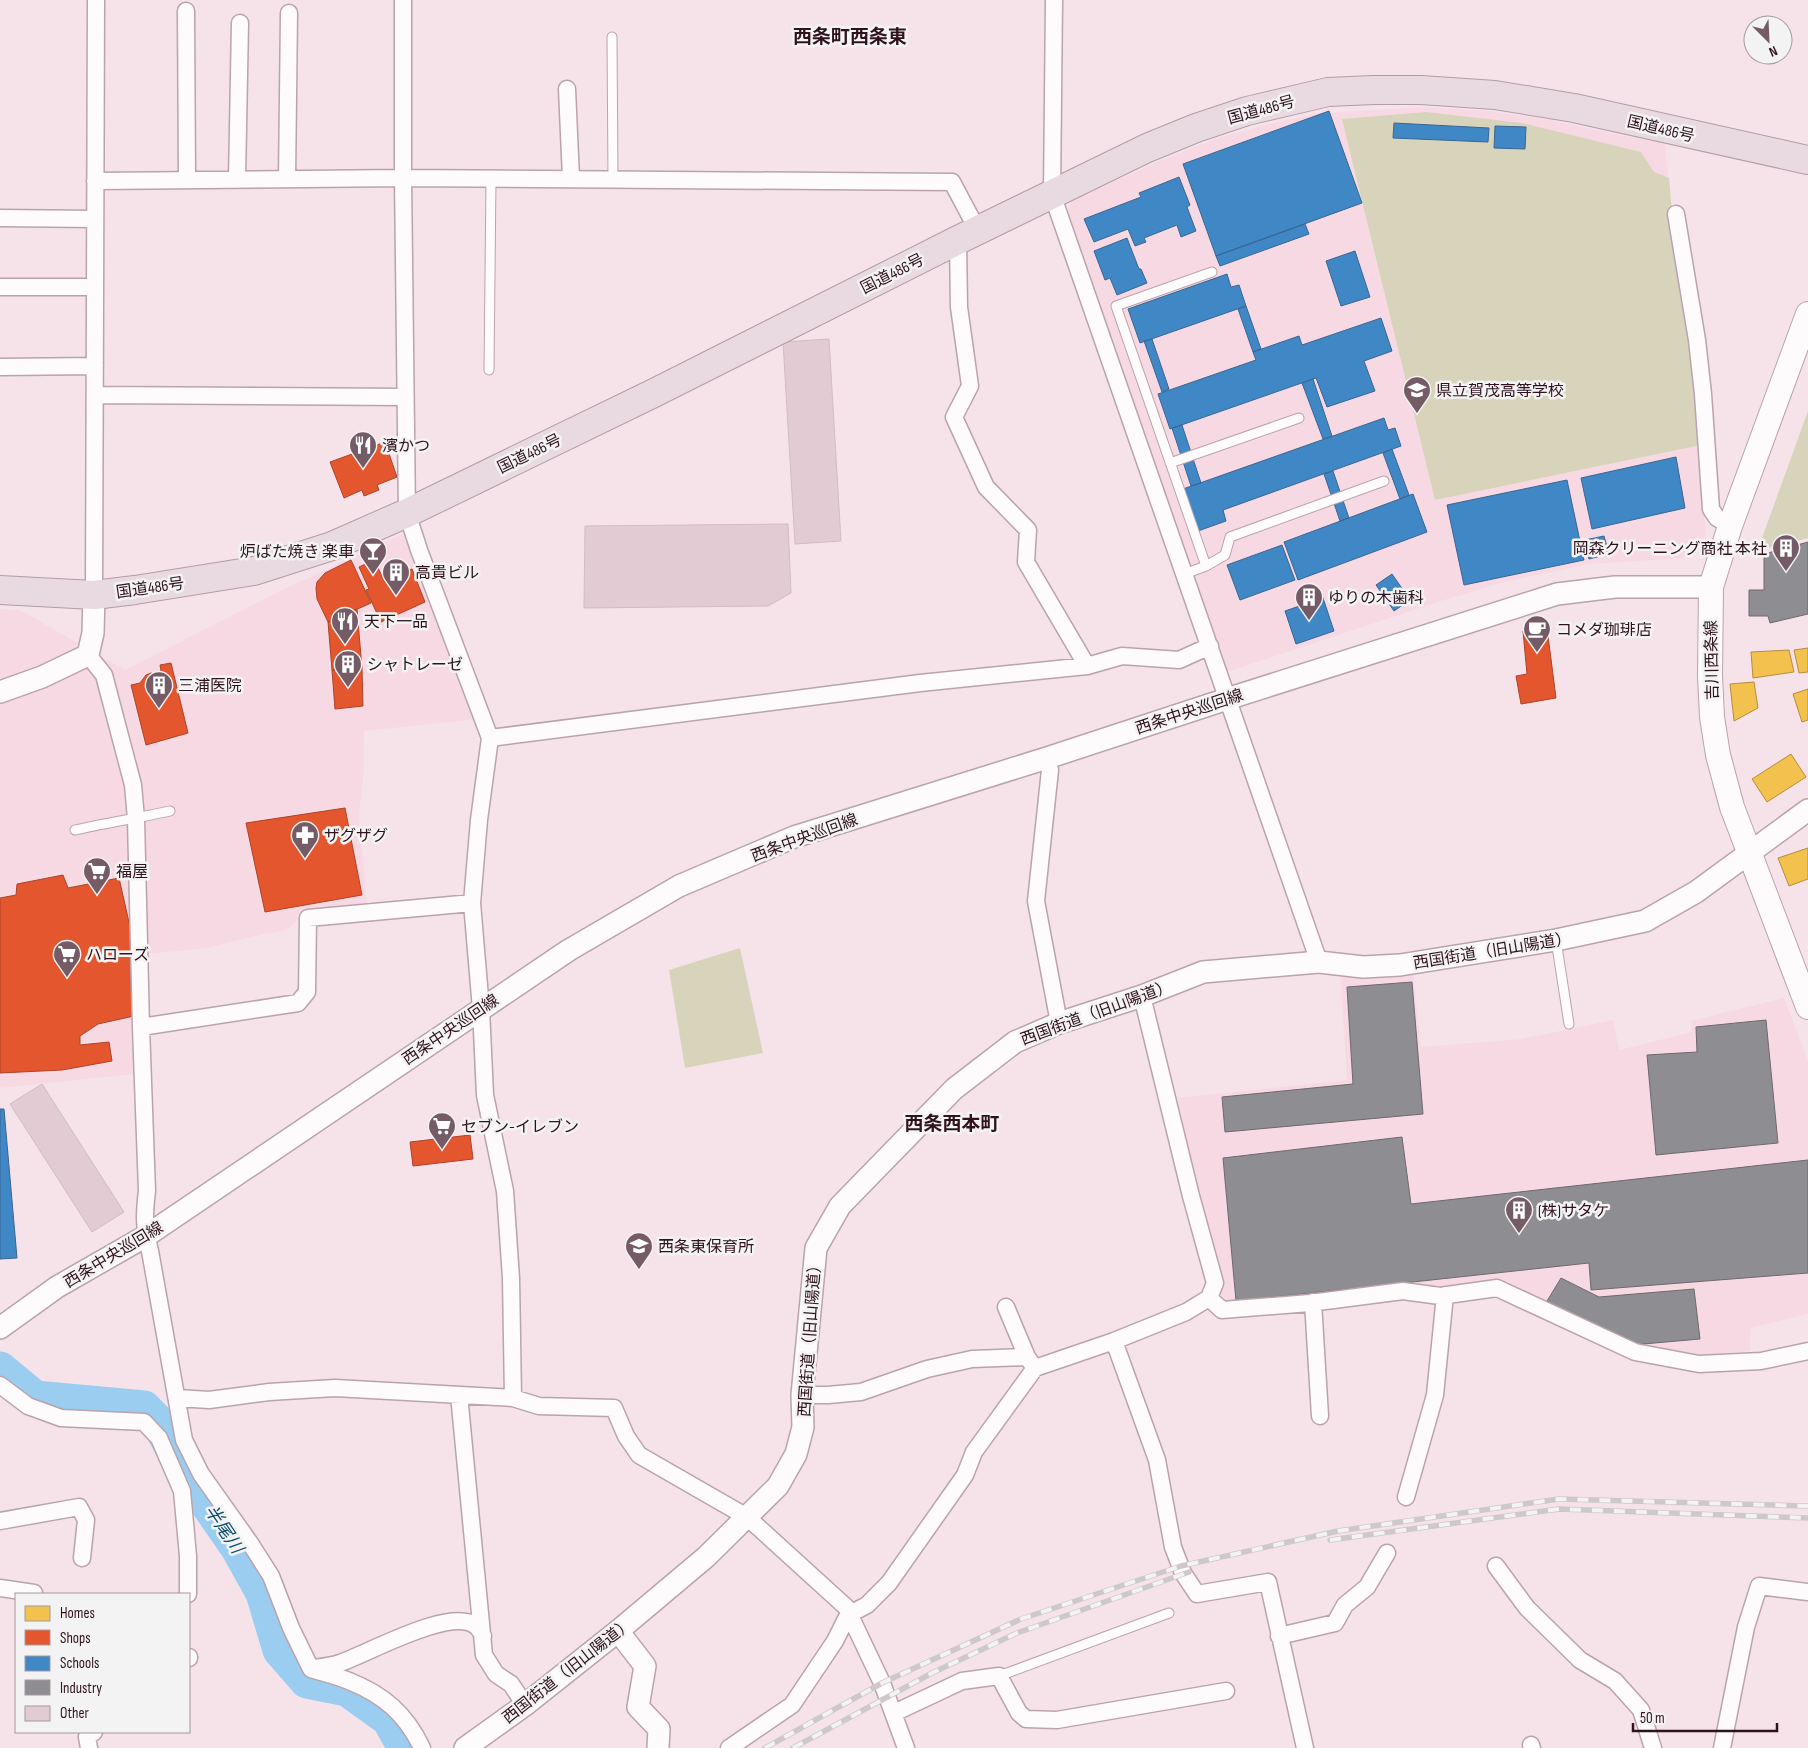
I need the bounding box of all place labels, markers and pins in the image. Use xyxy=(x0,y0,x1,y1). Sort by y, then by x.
school or university icon: 県立賀茂高等学校 xyxy=(1402,375,1432,414)
place label: 県立賀茂高等学校 xyxy=(1436,382,1564,401)
restaurant icon: 濱かつ xyxy=(348,430,378,469)
place label: 濱かつ xyxy=(382,437,430,456)
building icon: 岡森クリーニング商社 本社 xyxy=(1771,533,1801,572)
bar icon: 炉ばた焼き 楽車 xyxy=(358,536,388,575)
place label: 岡森クリーニング商社 本社 xyxy=(1572,540,1767,559)
place label: 炉ばた焼き 楽車 xyxy=(239,543,354,562)
building icon: 高貴ビル xyxy=(381,557,411,596)
place label: 高貴ビル xyxy=(415,564,479,583)
building icon: ゆりの木歯科 xyxy=(1294,582,1324,621)
place label: ゆりの木歯科 xyxy=(1328,589,1424,608)
restaurant icon: 天下一品 xyxy=(330,606,360,645)
place label: 天下一品 xyxy=(364,613,428,632)
cafe icon: コメダ珈琲店 xyxy=(1522,614,1552,653)
place label: コメダ珈琲店 xyxy=(1556,621,1652,640)
building icon: シャトレーゼ xyxy=(333,649,363,688)
place label: シャトレーゼ xyxy=(367,656,463,675)
building icon: 三浦医院 xyxy=(144,670,174,709)
place label: 三浦医院 xyxy=(178,677,242,696)
pharmacy icon: ザグザグ xyxy=(290,820,320,859)
place label: ザグザグ xyxy=(324,827,388,846)
supermarket icon: 福屋 xyxy=(82,856,112,895)
place label: 福屋 xyxy=(116,863,148,882)
supermarket icon: ハローズ xyxy=(52,939,82,978)
place label: ハローズ xyxy=(86,946,149,965)
supermarket icon: セブン-イレブン xyxy=(427,1111,457,1150)
place label: セブン-イレブン xyxy=(461,1118,579,1137)
building icon: (株)サタケ xyxy=(1504,1195,1534,1234)
place label: (株)サタケ xyxy=(1538,1202,1609,1221)
school or university icon: 西条東保育所 xyxy=(624,1231,654,1270)
place label: 西条東保育所 xyxy=(658,1238,754,1257)

